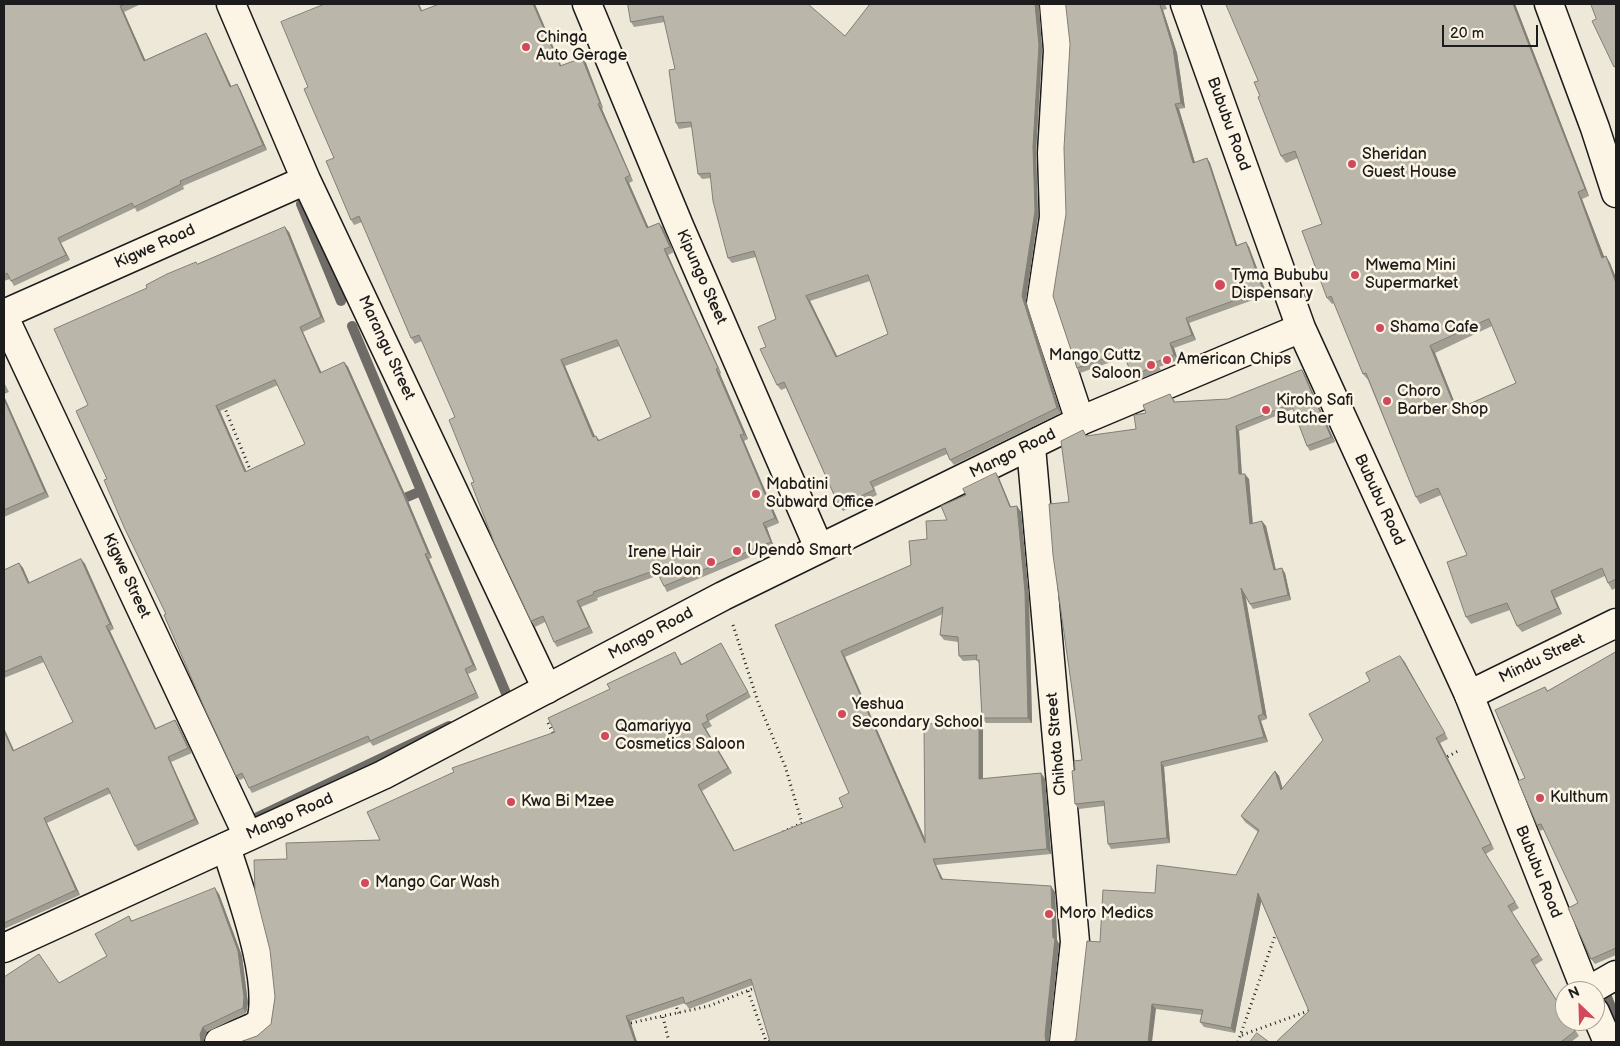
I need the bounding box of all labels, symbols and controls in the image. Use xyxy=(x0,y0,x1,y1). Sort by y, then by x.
scale bar xyxy=(1445,15,1541,47)
text: 20 m xyxy=(1450,24,1484,43)
place label: Chinga Auto Gerage xyxy=(536,28,627,66)
marker: Chinga Auto Gerage xyxy=(520,41,532,53)
street label: Bububu Road xyxy=(1202,74,1254,174)
place label: Sheridan Guest House xyxy=(1362,145,1456,183)
marker: Sheridan Guest House xyxy=(1346,158,1358,170)
street label: Kigwe Road xyxy=(112,221,198,273)
street label: Kipungo Steet xyxy=(672,227,730,327)
place label: Mwema Mini Supermarket xyxy=(1365,256,1458,294)
place label: Tyma Bububu Dispensary xyxy=(1231,266,1329,304)
marker: Mwema Mini Supermarket xyxy=(1349,269,1361,281)
marker: Tyma Bububu Dispensary xyxy=(1213,278,1227,292)
street label: Marangu Street xyxy=(353,293,419,403)
place label: Shama Cafe xyxy=(1390,318,1478,338)
marker: Shama Cafe xyxy=(1374,322,1386,334)
place label: Mango Cuttz Saloon xyxy=(1049,346,1141,384)
place label: American Chips xyxy=(1177,350,1291,370)
marker: American Chips xyxy=(1161,354,1173,366)
marker: Mango Cuttz Saloon xyxy=(1145,359,1157,371)
place label: Choro Barber Shop xyxy=(1397,382,1488,420)
place label: Kiroho Safi Butcher xyxy=(1276,391,1353,429)
marker: Choro Barber Shop xyxy=(1381,395,1393,407)
marker: Kiroho Safi Butcher xyxy=(1260,404,1272,416)
street label: Mango Road xyxy=(967,425,1059,483)
street label: Bububu Road xyxy=(1350,451,1408,549)
place label: Mabatini Subward Office xyxy=(766,475,874,513)
marker: Mabatini Subward Office xyxy=(750,488,762,500)
street label: Kigwe Street xyxy=(98,530,154,622)
place label: Upendo Smart xyxy=(747,541,852,561)
place label: Irene Hair Saloon xyxy=(628,543,701,581)
marker: Upendo Smart xyxy=(731,545,743,557)
marker: Irene Hair Saloon xyxy=(705,556,717,568)
street label: Mango Road xyxy=(605,604,697,664)
street label: Mindu Street xyxy=(1496,630,1588,688)
street label: Chihota Street xyxy=(1043,692,1071,796)
place label: Yeshua Secondary School xyxy=(852,695,983,733)
marker: Yeshua Secondary School xyxy=(836,708,848,720)
place label: Qamariyya Cosmetics Saloon xyxy=(615,717,745,755)
marker: Qamariyya Cosmetics Saloon xyxy=(599,730,611,742)
place label: Kulthum xyxy=(1550,788,1608,808)
street label: Mango Road xyxy=(244,789,336,845)
place label: Kwa Bi Mzee xyxy=(521,792,614,812)
marker: Kulthum xyxy=(1534,792,1546,804)
marker: Kwa Bi Mzee xyxy=(505,796,517,808)
street label: Bububu Road xyxy=(1511,823,1565,921)
place label: Mango Car Wash xyxy=(375,873,500,893)
marker: Mango Car Wash xyxy=(359,877,371,889)
place label: Moro Medics xyxy=(1059,904,1153,924)
marker: Moro Medics xyxy=(1043,908,1055,920)
north arrow xyxy=(1555,981,1605,1031)
text: N xyxy=(1566,983,1582,1003)

